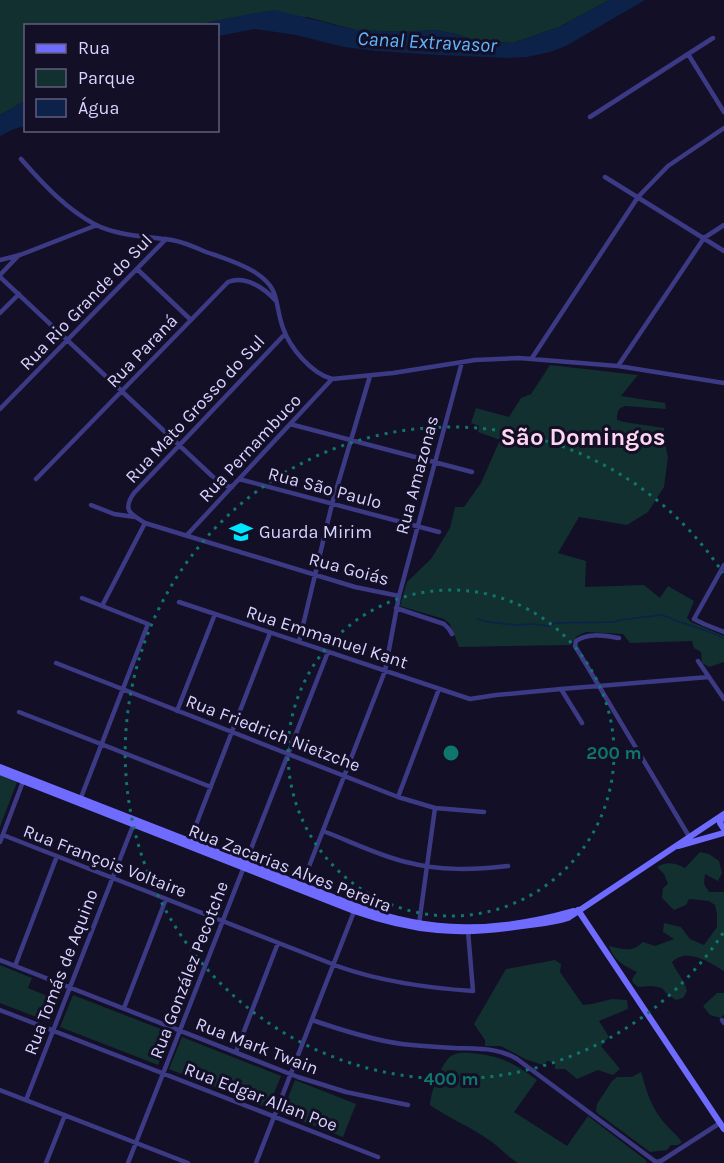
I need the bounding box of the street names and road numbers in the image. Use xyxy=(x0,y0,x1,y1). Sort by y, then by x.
street label: Rua Rio Grande do Sul xyxy=(15,229,157,375)
street label: Rua Paraná xyxy=(102,310,182,392)
street label: Rua Mato Grosso do Sul xyxy=(121,330,269,488)
street label: Rua Pernambuco xyxy=(194,389,306,507)
street label: Rua Amazonas xyxy=(391,413,443,537)
street label: Rua São Paulo xyxy=(266,462,384,514)
street label: Rua Goiás xyxy=(306,548,392,590)
street label: Rua Emmanuel Kant xyxy=(243,600,411,674)
street label: Rua Friedrich Nietzche xyxy=(183,690,363,776)
street label: Rua Zacarias Alves Pereira xyxy=(185,819,395,917)
street label: Rua François Voltaire xyxy=(20,820,190,902)
street label: Rua González Pecotche xyxy=(145,878,233,1062)
street label: Rua Tomás de Aquino xyxy=(19,886,103,1058)
street label: Rua Mark Twain xyxy=(192,1012,322,1080)
street label: Rua Edgar Allan Poe xyxy=(181,1058,341,1136)

